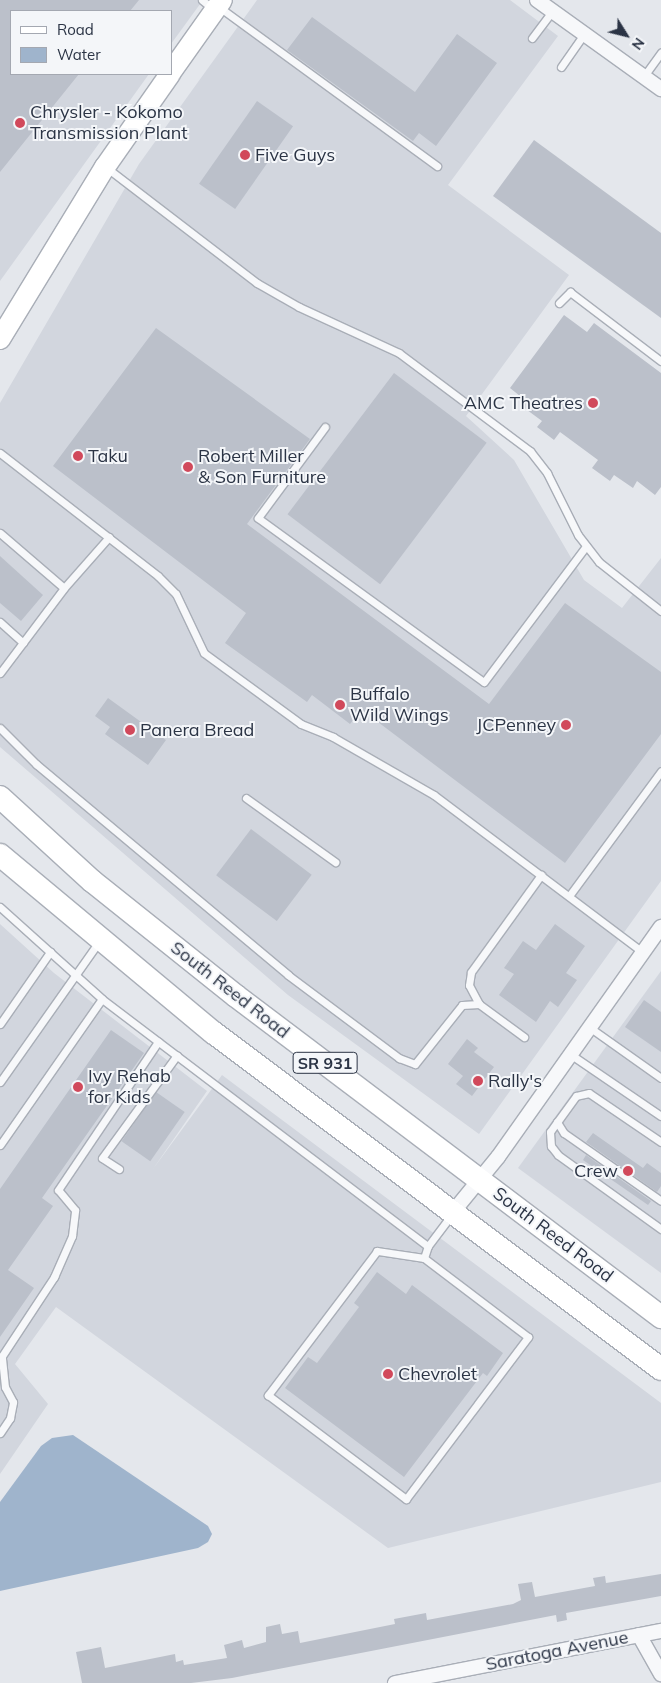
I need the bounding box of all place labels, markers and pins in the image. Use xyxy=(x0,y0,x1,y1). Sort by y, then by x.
place label: Chrysler - Kokomo Transmission Plant xyxy=(30,102,188,144)
marker: Chrysler - Kokomo Transmission Plant xyxy=(14,117,26,129)
place label: Five Guys xyxy=(255,144,335,166)
marker: Five Guys xyxy=(239,149,251,161)
place label: AMC Theatres xyxy=(464,392,583,414)
marker: AMC Theatres xyxy=(587,397,599,409)
place label: Taku xyxy=(88,445,128,467)
place label: Robert Miller & Son Furniture xyxy=(198,446,326,488)
marker: Taku xyxy=(72,450,84,462)
marker: Robert Miller & Son Furniture xyxy=(182,461,194,473)
place label: Buffalo Wild Wings xyxy=(350,684,449,726)
marker: Buffalo Wild Wings xyxy=(334,699,346,711)
place label: JCPenney xyxy=(476,714,556,736)
place label: Panera Bread xyxy=(140,719,254,741)
marker: JCPenney xyxy=(560,719,572,731)
marker: Panera Bread xyxy=(124,724,136,736)
place label: Ivy Rehab for Kids xyxy=(88,1066,171,1108)
place label: Rally's xyxy=(488,1070,542,1092)
marker: Rally's xyxy=(472,1075,484,1087)
marker: Ivy Rehab for Kids xyxy=(72,1081,84,1093)
place label: Crew xyxy=(574,1160,618,1182)
marker: Crew xyxy=(622,1165,634,1177)
place label: Chevrolet xyxy=(398,1363,477,1385)
marker: Chevrolet xyxy=(382,1368,394,1380)

